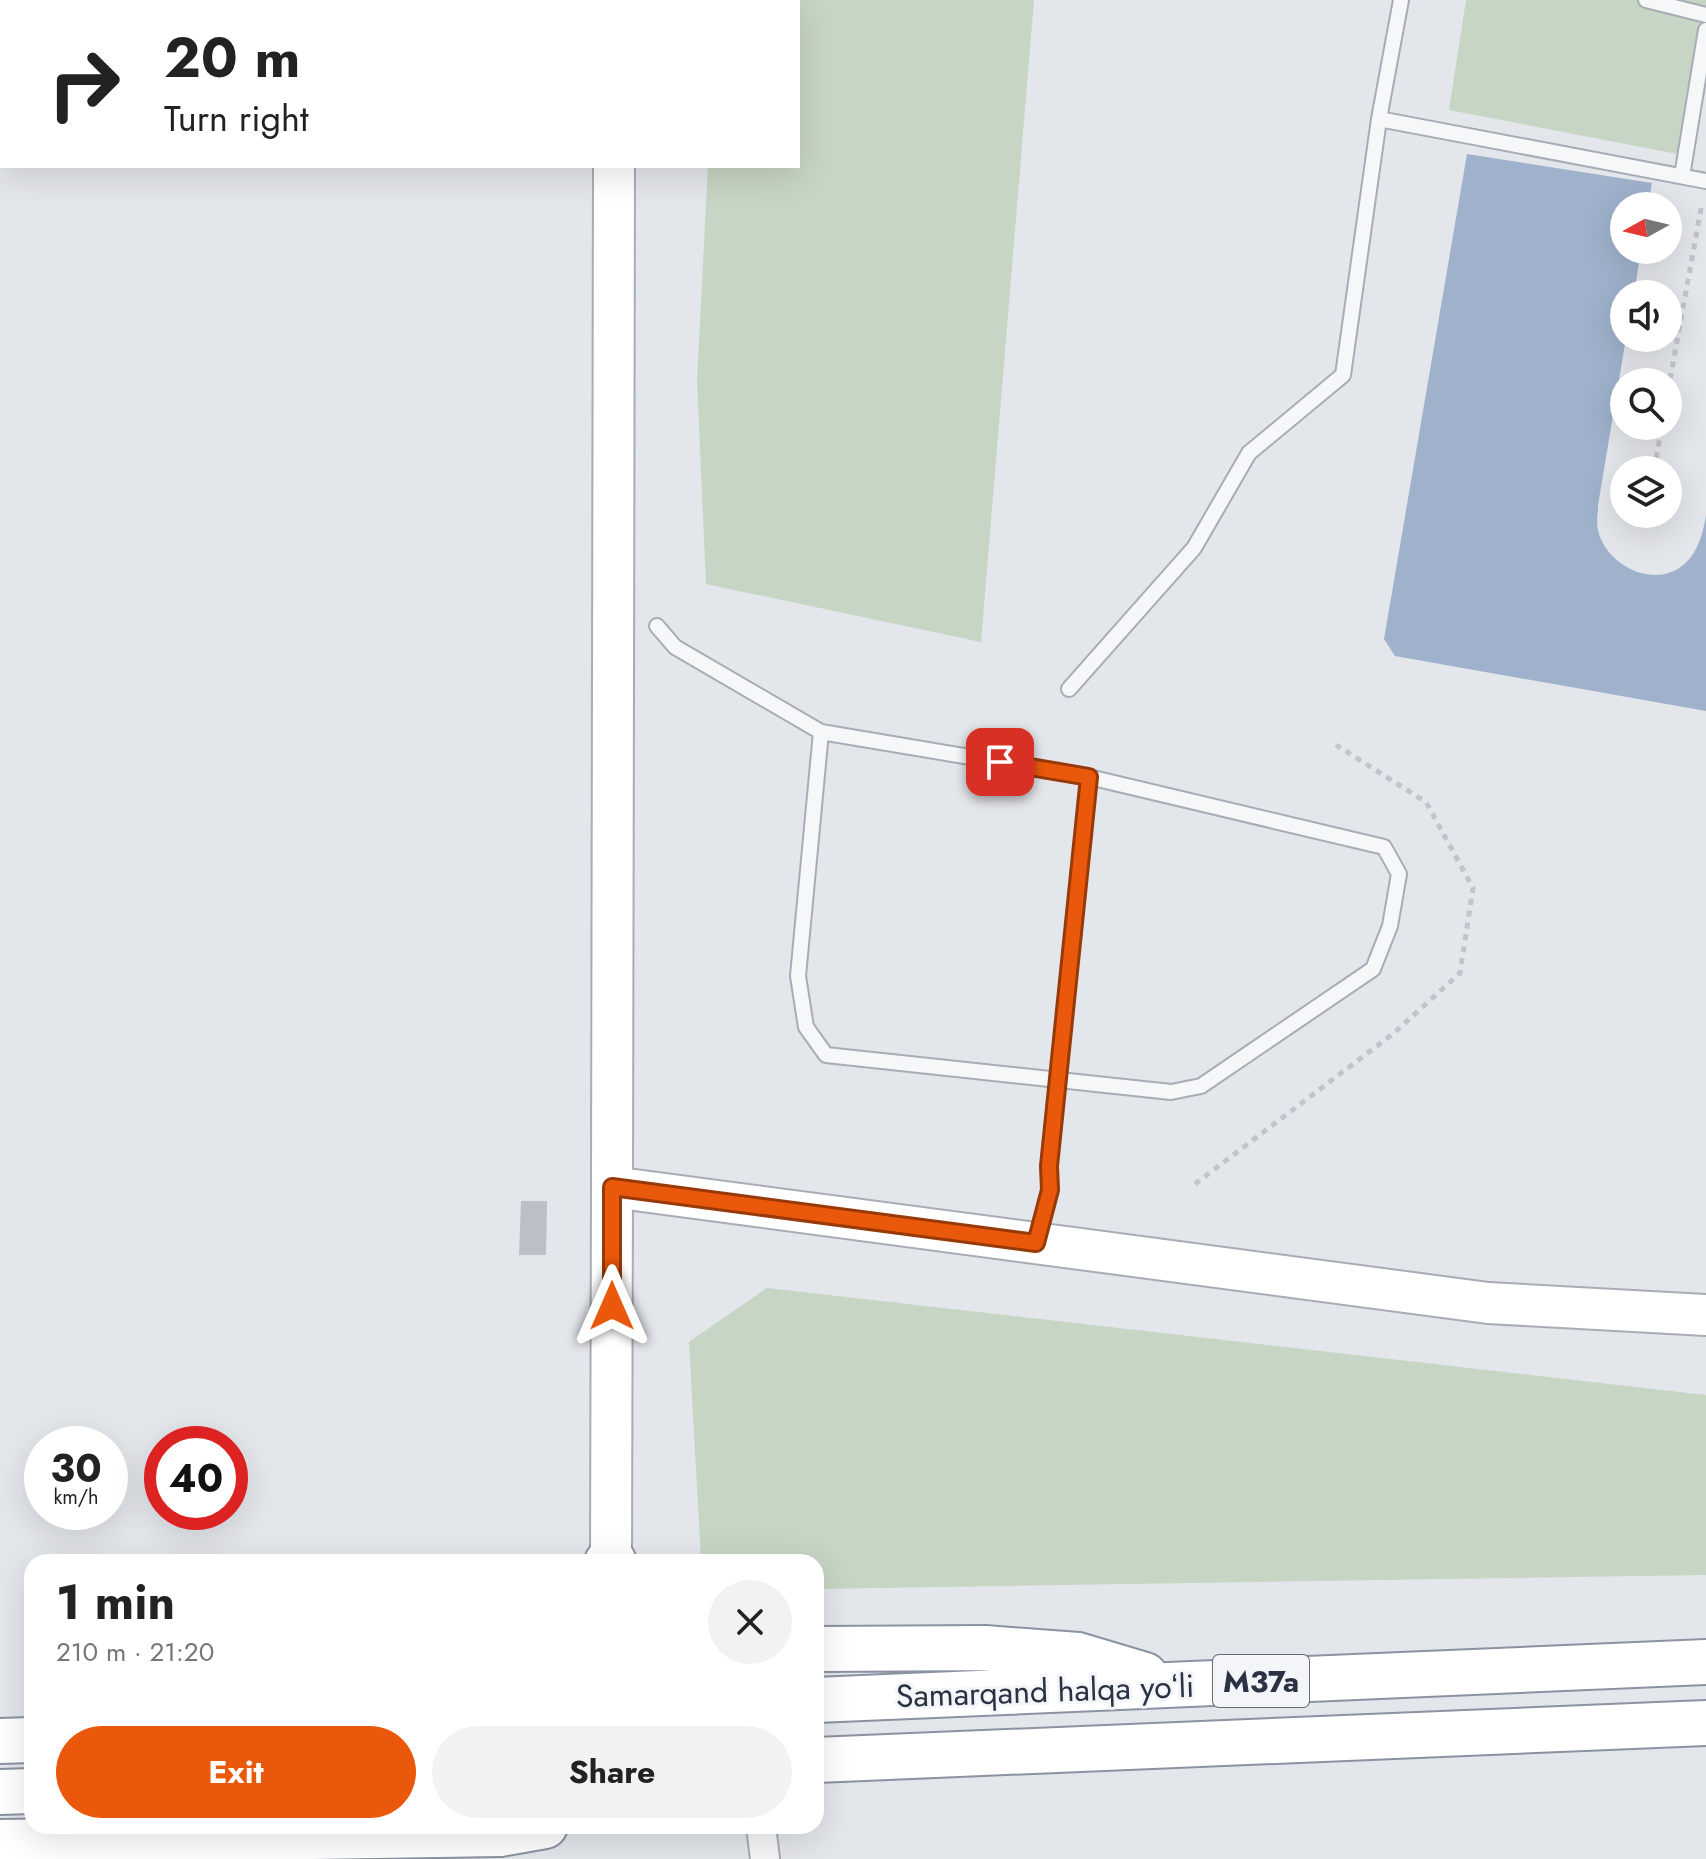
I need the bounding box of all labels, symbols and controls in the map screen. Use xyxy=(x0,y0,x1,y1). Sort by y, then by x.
text: 20 m xyxy=(164,17,301,98)
icon: right xyxy=(32,32,136,136)
text: Turn right xyxy=(164,92,309,144)
north arrow xyxy=(1610,192,1682,264)
map controls xyxy=(1610,192,1682,528)
button: sound xyxy=(1610,280,1682,352)
button: search xyxy=(1610,368,1682,440)
button: layers xyxy=(1610,456,1682,528)
pin xyxy=(966,728,1034,796)
icon: arrive xyxy=(978,740,1022,784)
position arrow xyxy=(570,1264,654,1348)
speed limit sign: 40 xyxy=(144,1426,248,1530)
text: 30 xyxy=(50,1439,102,1497)
text: km/h xyxy=(53,1483,99,1512)
text: 1 min xyxy=(56,1568,175,1637)
button: close xyxy=(708,1580,792,1664)
text: 210 m · 21:20 xyxy=(56,1633,214,1671)
road number: M37a xyxy=(1213,1655,1309,1707)
street label: Samarqand halqa yoʻli xyxy=(895,1663,1195,1719)
button: Exit xyxy=(56,1726,416,1818)
button: Share xyxy=(432,1726,792,1818)

